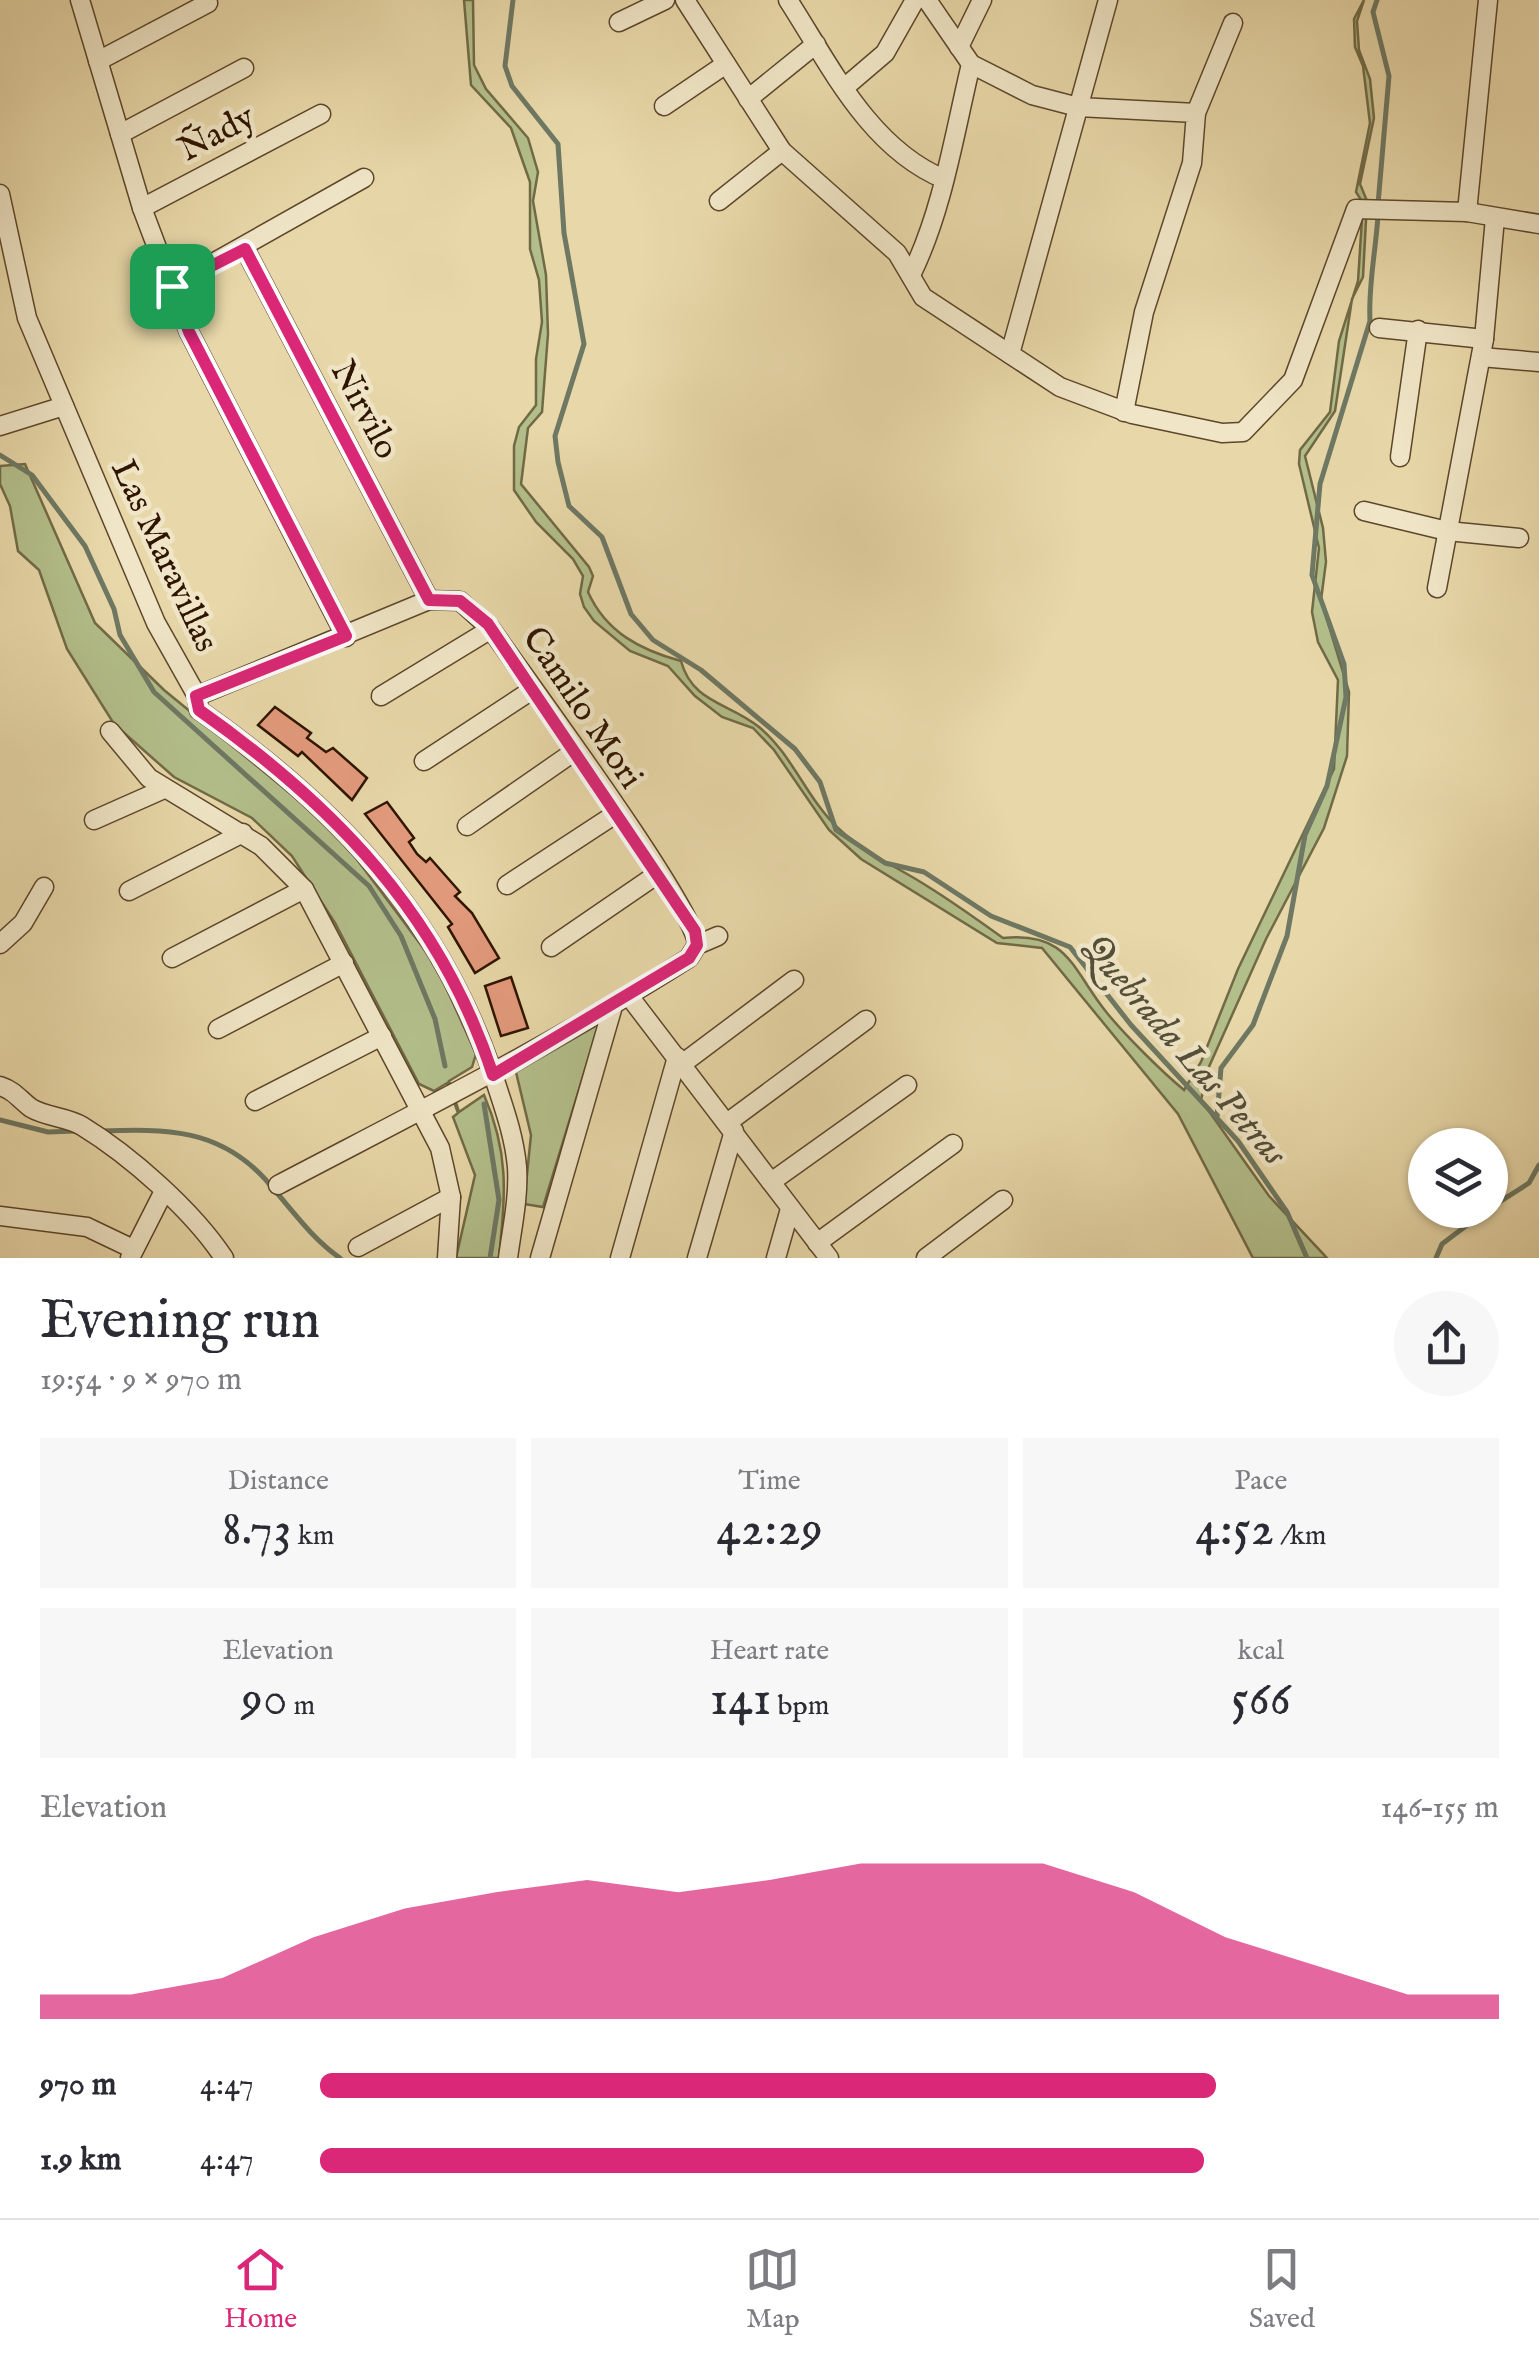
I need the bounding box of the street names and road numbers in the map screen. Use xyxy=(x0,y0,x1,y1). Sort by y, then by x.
street label: Ñady xyxy=(170,93,264,173)
street label: Nirvilo xyxy=(319,353,408,467)
street label: Las Maravillas xyxy=(100,453,228,659)
street label: Camilo Mori xyxy=(511,619,653,798)

